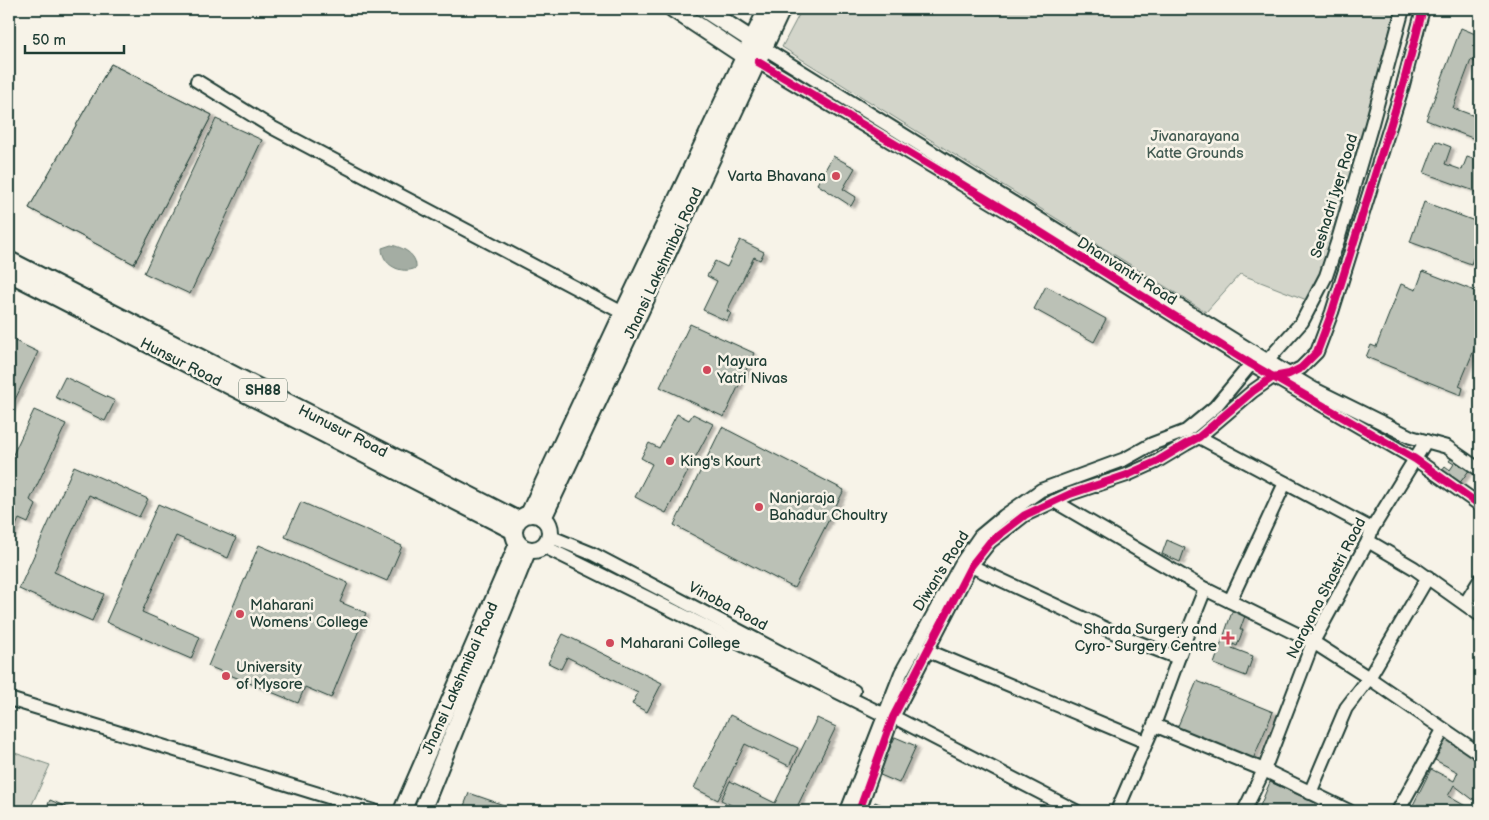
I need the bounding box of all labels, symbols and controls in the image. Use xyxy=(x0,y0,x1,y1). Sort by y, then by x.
scale bar xyxy=(25,22,124,54)
text: 50 m xyxy=(32,31,66,50)
park label: Jivanarayana Katte Grounds xyxy=(1146,127,1244,163)
street label: Seshadri Iyer Road xyxy=(1307,132,1362,261)
place label: Varta Bhavana xyxy=(728,167,826,186)
marker: Varta Bhavana xyxy=(830,170,842,182)
street label: Jhansi Lakshmibai Road xyxy=(620,185,707,342)
street label: Dhanvantri Road xyxy=(1073,233,1180,310)
street label: Hunsur Road xyxy=(137,334,225,391)
place label: Mayura Yatri Nivas xyxy=(716,352,788,388)
marker: Mayura Yatri Nivas xyxy=(701,364,713,376)
road number: SH88 xyxy=(239,378,287,402)
street label: Hunusur Road xyxy=(295,401,391,462)
place label: King's Kourt xyxy=(680,452,761,471)
marker: King's Kourt xyxy=(664,455,676,467)
place label: Nanjaraja Bahadur Choultry xyxy=(769,489,888,525)
marker: Nanjaraja Bahadur Choultry xyxy=(753,501,765,513)
street label: Narayana Shastri Road xyxy=(1283,514,1370,662)
street label: Diwan's Road xyxy=(909,528,974,615)
street label: Vinoba Road xyxy=(685,578,771,635)
place label: Maharani Womens' College xyxy=(250,596,368,632)
street label: Jhansi Lakshmibai Road xyxy=(418,599,503,757)
marker: Maharani Womens' College xyxy=(234,608,246,620)
place label: Sharda Surgery and Cyro- Surgery Centre xyxy=(1074,620,1217,656)
marker: Sharda Surgery and Cyro- Surgery Centre xyxy=(1221,631,1235,645)
place label: Maharani College xyxy=(620,634,740,653)
marker: Maharani College xyxy=(604,637,616,649)
place label: University of Mysore xyxy=(236,658,303,694)
marker: University of Mysore xyxy=(220,670,232,682)

